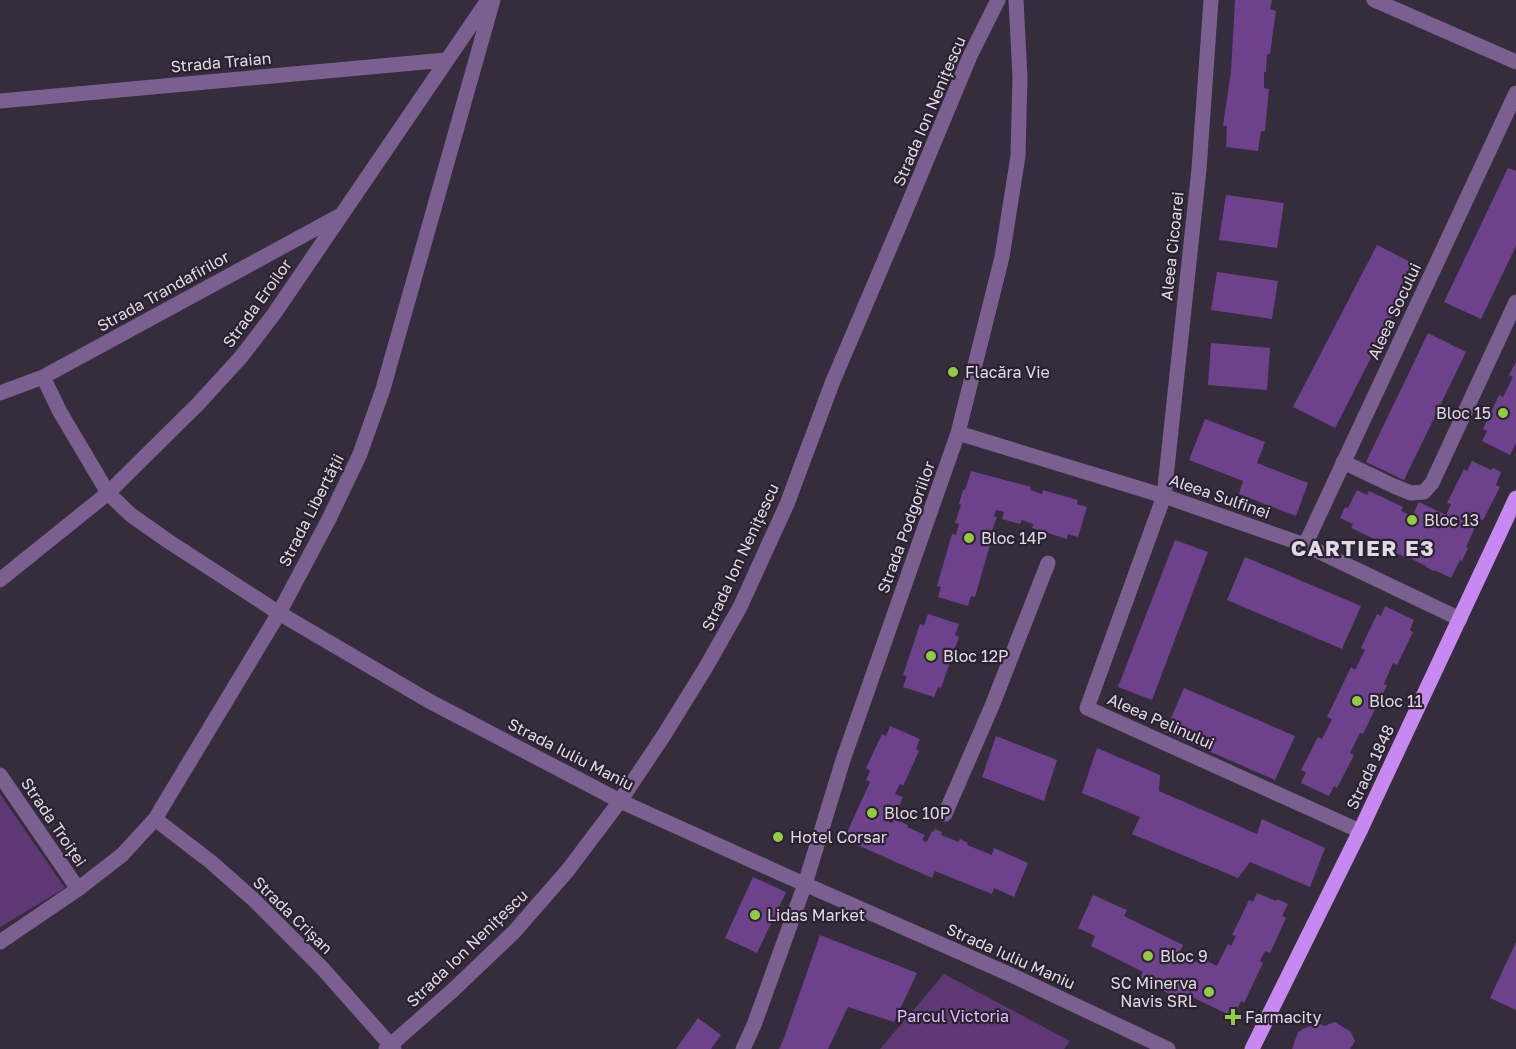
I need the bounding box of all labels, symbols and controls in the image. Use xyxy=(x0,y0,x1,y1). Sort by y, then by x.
street label: Strada Ion Nenițescu xyxy=(888,33,970,189)
street label: Strada Traian xyxy=(170,48,272,76)
street label: Aleea Cicoarei xyxy=(1156,191,1188,301)
street label: Strada Trandafirilor xyxy=(93,246,233,336)
street label: Strada Eroilor xyxy=(218,255,296,351)
street label: Aleea Socului xyxy=(1363,260,1425,362)
place label: Flacăra Vie xyxy=(965,362,1050,382)
marker: Flacăra Vie xyxy=(946,365,960,379)
place label: Bloc 15 xyxy=(1436,403,1491,423)
marker: Bloc 15 xyxy=(1496,406,1510,420)
street label: Strada Libertății xyxy=(274,450,348,570)
street label: Strada Podgoriilor xyxy=(873,458,939,596)
street label: Aleea Sulfinei xyxy=(1167,469,1273,523)
street label: Strada Ion Nenițescu xyxy=(697,480,783,634)
place label: Bloc 13 xyxy=(1424,510,1479,530)
marker: Bloc 13 xyxy=(1405,513,1419,527)
place label: Bloc 14P xyxy=(981,528,1047,548)
marker: Bloc 14P xyxy=(962,531,976,545)
district label: CARTIER E3 xyxy=(1291,534,1435,561)
place label: Bloc 12P xyxy=(943,646,1009,666)
marker: Bloc 12P xyxy=(924,649,938,663)
street label: Aleea Pelinului xyxy=(1105,689,1217,753)
place label: Bloc 11 xyxy=(1369,691,1423,711)
marker: Bloc 11 xyxy=(1350,694,1364,708)
street label: Strada Iuliu Maniu xyxy=(505,714,637,794)
street label: Strada 1848 xyxy=(1342,721,1398,813)
street label: Strada Troiței xyxy=(17,774,91,870)
place label: Bloc 10P xyxy=(884,803,950,823)
marker: Bloc 10P xyxy=(865,806,879,820)
place label: Hotel Corsar xyxy=(790,827,887,847)
marker: Hotel Corsar xyxy=(771,830,785,844)
street label: Strada Crișan xyxy=(249,872,337,958)
street label: Strada Ion Nenițescu xyxy=(402,885,532,1011)
place label: Lidas Market xyxy=(767,905,865,925)
marker: Lidas Market xyxy=(748,908,762,922)
street label: Strada Iuliu Maniu xyxy=(944,919,1078,993)
place label: Bloc 9 xyxy=(1160,946,1208,966)
marker: Bloc 9 xyxy=(1141,949,1155,963)
place label: SC Minerva Navis SRL xyxy=(1110,973,1197,1011)
marker: SC Minerva Navis SRL xyxy=(1202,985,1216,999)
park label: Parcul Victoria xyxy=(897,1006,1009,1026)
place label: Farmacity xyxy=(1245,1007,1321,1027)
marker: Farmacity xyxy=(1226,1010,1240,1024)

